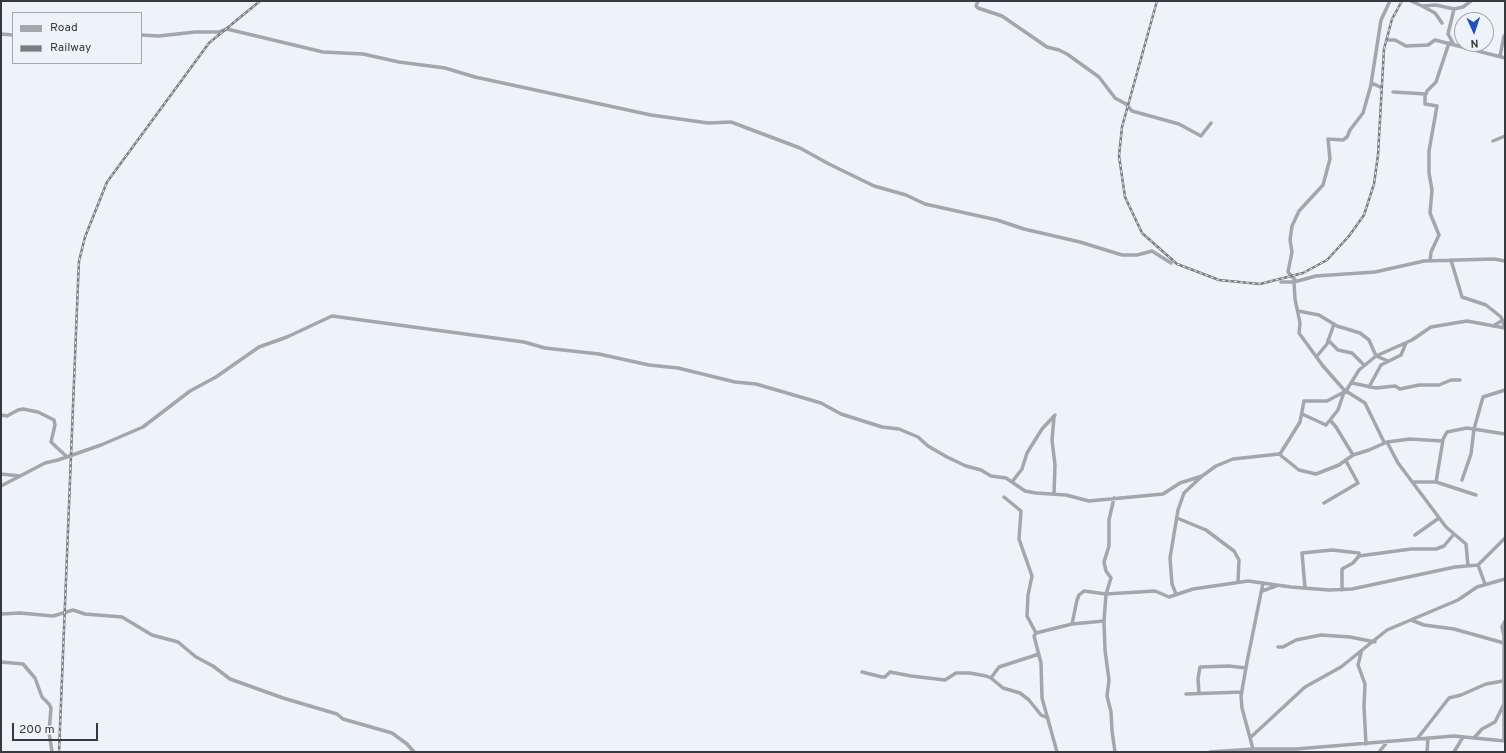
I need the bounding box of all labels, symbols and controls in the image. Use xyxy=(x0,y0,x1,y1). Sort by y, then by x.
legend xyxy=(12,12,142,64)
north arrow xyxy=(1454,12,1494,52)
text: Road xyxy=(50,20,78,36)
text: N xyxy=(1470,36,1479,50)
text: Railway xyxy=(50,40,91,56)
scale bar xyxy=(14,715,100,741)
text: 200 m xyxy=(19,722,55,738)

